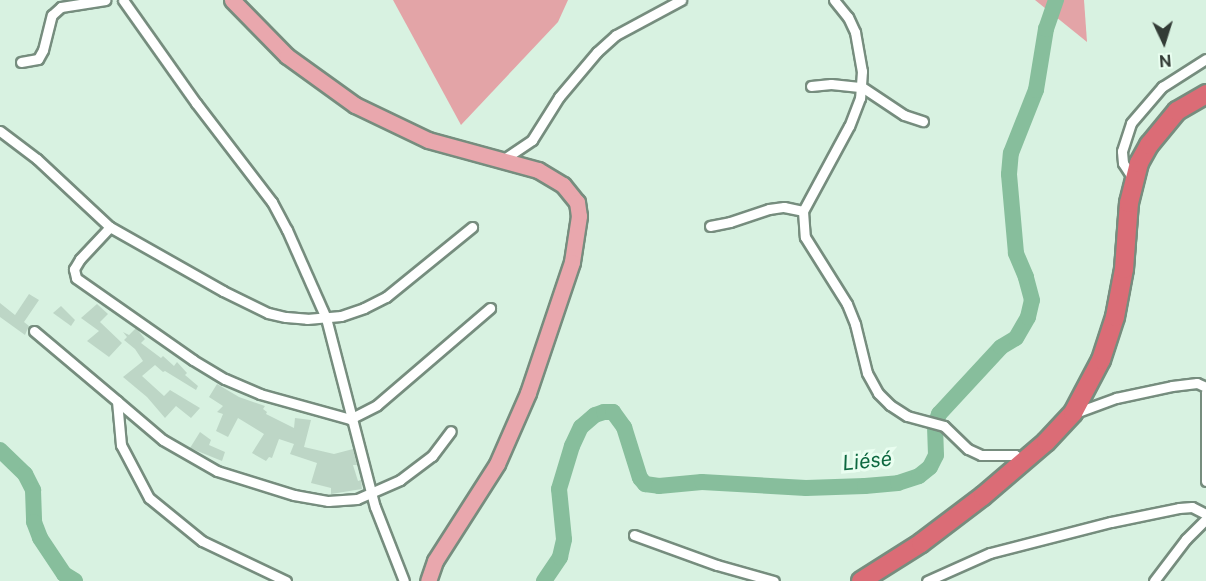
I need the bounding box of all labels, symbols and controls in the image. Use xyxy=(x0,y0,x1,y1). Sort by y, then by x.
north arrow xyxy=(1134,12,1194,72)
text: N xyxy=(1158,51,1172,70)
water label: Liésé xyxy=(841,446,893,476)

